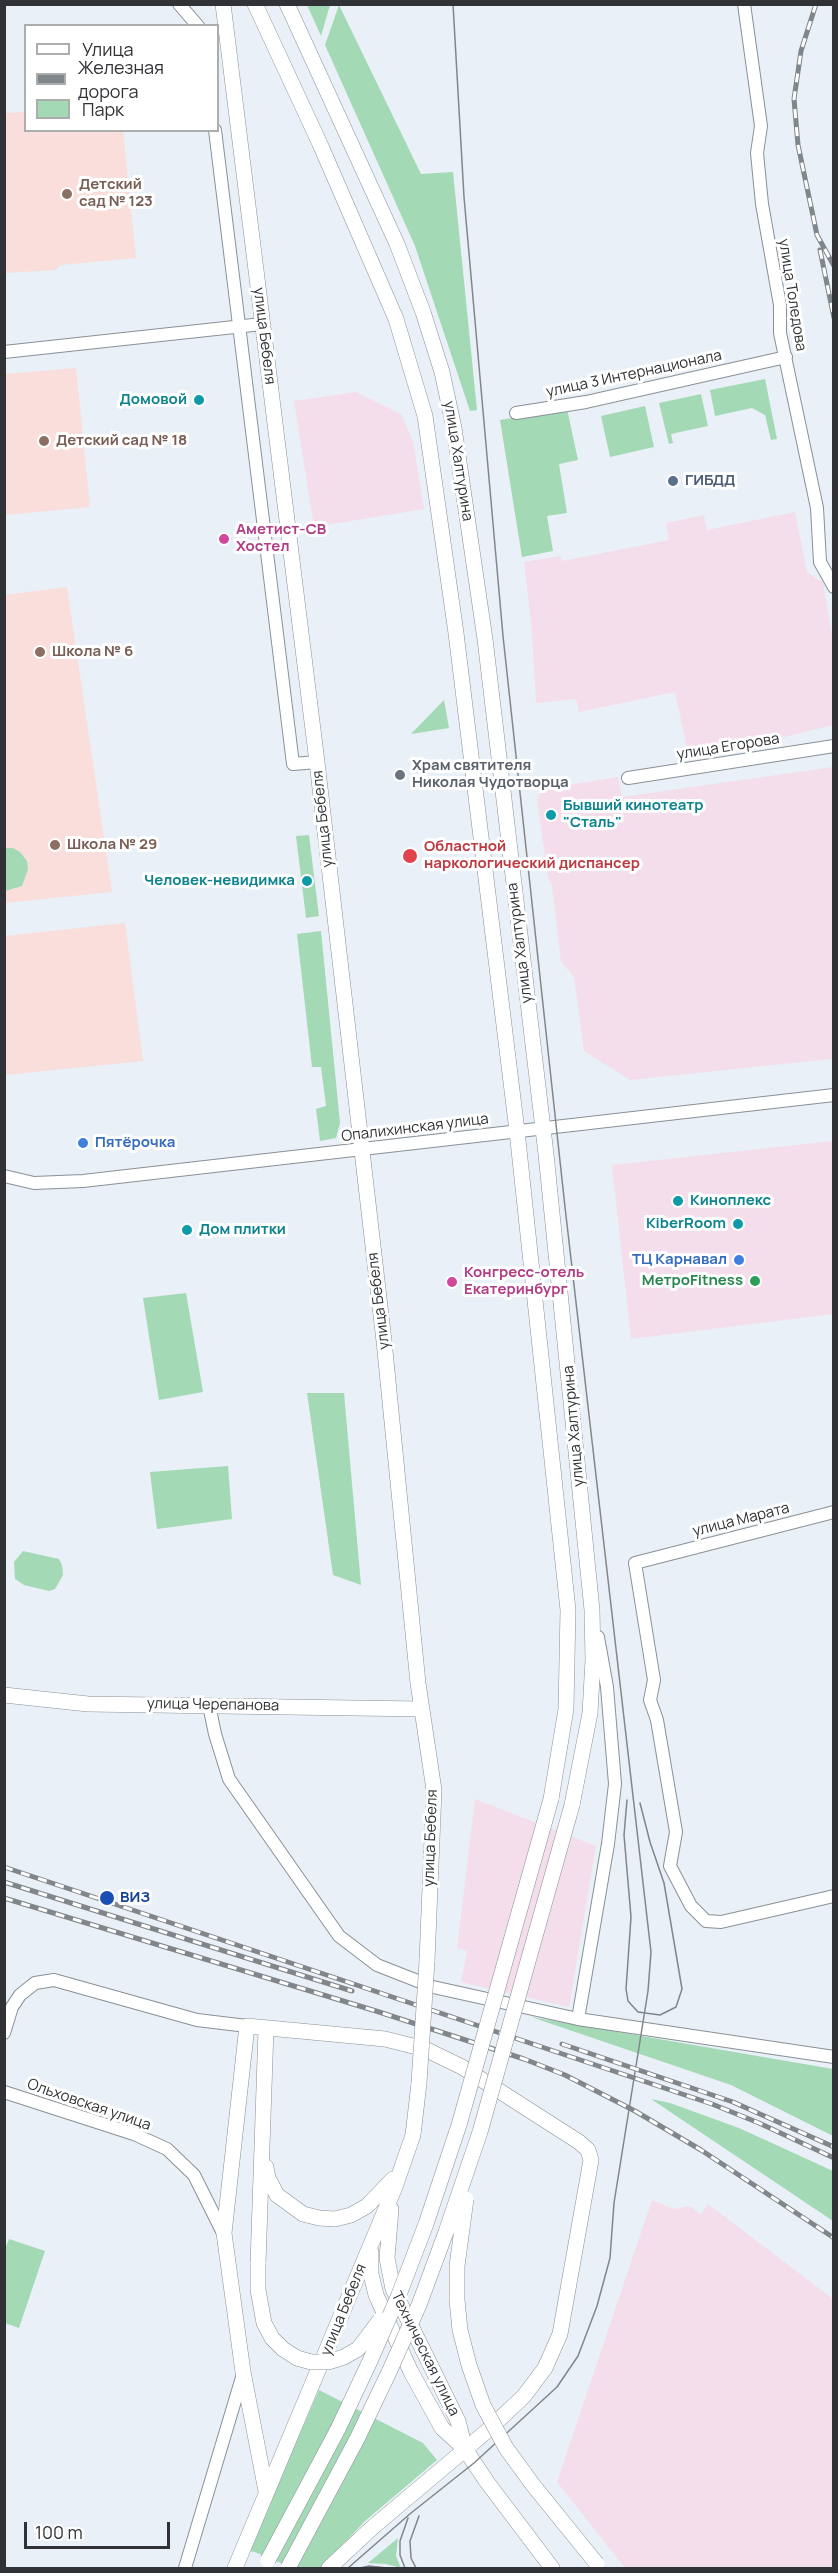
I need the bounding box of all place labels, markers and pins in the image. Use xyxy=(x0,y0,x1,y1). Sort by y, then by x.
place label: Детский сад № 123 xyxy=(79,176,153,211)
marker: Детский сад № 123 xyxy=(60,187,74,201)
place label: Домовой xyxy=(120,391,187,409)
marker: Домовой xyxy=(192,393,206,407)
place label: Детский сад № 18 xyxy=(56,432,187,450)
marker: Детский сад № 18 xyxy=(37,434,51,448)
place label: ГИБДД xyxy=(685,472,735,490)
marker: ГИБДД xyxy=(666,474,680,488)
place label: Аметист-СВ Хостел xyxy=(236,521,326,556)
marker: Аметист-СВ Хостел xyxy=(217,532,231,546)
place label: Школа № 6 xyxy=(52,643,133,661)
marker: Школа № 6 xyxy=(33,645,47,659)
place label: Храм святителя Николая Чудотворца xyxy=(412,757,569,792)
marker: Храм святителя Николая Чудотворца xyxy=(393,768,407,782)
place label: Бывший кинотеатр "Сталь" xyxy=(563,797,703,832)
marker: Бывший кинотеатр "Сталь" xyxy=(544,808,558,822)
place label: Школа № 29 xyxy=(67,836,157,854)
marker: Школа № 29 xyxy=(48,838,62,852)
place label: Областной наркологический диспансер xyxy=(424,838,640,873)
marker: Областной наркологический диспансер xyxy=(401,847,419,865)
place label: Человек-невидимка xyxy=(144,872,295,890)
marker: Человек-невидимка xyxy=(300,874,314,888)
place label: Пятёрочка xyxy=(95,1134,175,1152)
marker: Пятёрочка xyxy=(76,1136,90,1150)
place label: Киноплекс xyxy=(690,1192,771,1210)
marker: Киноплекс xyxy=(671,1194,685,1208)
place label: KiberRoom xyxy=(646,1215,726,1233)
marker: KiberRoom xyxy=(731,1217,745,1231)
place label: Дом плитки xyxy=(199,1221,286,1239)
marker: Дом плитки xyxy=(180,1223,194,1237)
place label: ТЦ Карнавал xyxy=(632,1251,727,1269)
marker: ТЦ Карнавал xyxy=(732,1253,746,1267)
place label: Конгресс-отель Екатеринбург xyxy=(464,1264,584,1299)
place label: МетроFitness xyxy=(642,1272,743,1290)
marker: МетроFitness xyxy=(748,1274,762,1288)
marker: Конгресс-отель Екатеринбург xyxy=(445,1275,459,1289)
marker: ВИЗ xyxy=(98,1889,116,1907)
place label: ВИЗ xyxy=(120,1889,150,1907)

